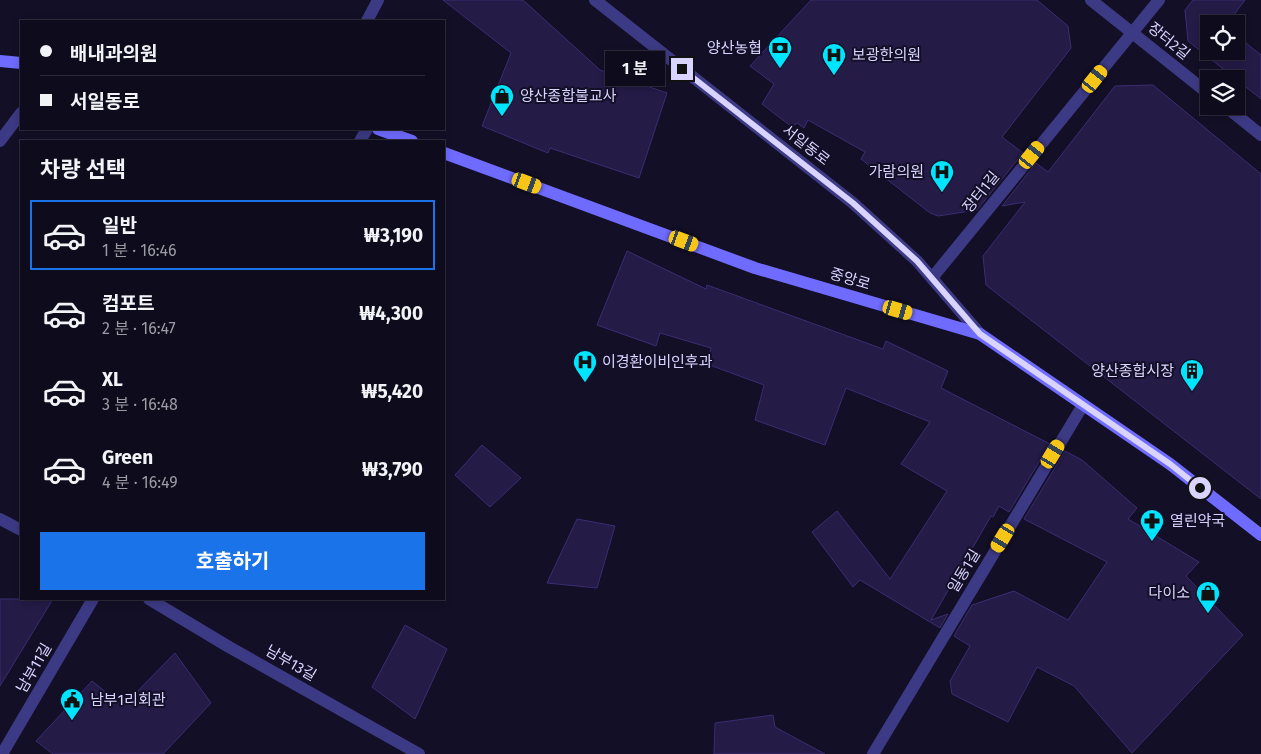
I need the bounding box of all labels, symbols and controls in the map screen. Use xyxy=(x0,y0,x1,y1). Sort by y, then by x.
map controls xyxy=(1200,15,1245,115)
button: locate xyxy=(1200,15,1245,60)
street label: 장터2길 xyxy=(1144,19,1194,63)
bank icon: 양산농협 xyxy=(767,35,793,69)
place label: 양산농협 xyxy=(707,39,762,57)
text: 배내과의원 xyxy=(70,42,157,65)
hospital icon: 보광한의원 xyxy=(821,42,847,76)
place label: 보광한의원 xyxy=(852,46,921,64)
callout: 1 분 xyxy=(604,52,664,86)
route end xyxy=(671,58,693,80)
text: 1 분 xyxy=(622,59,648,78)
car xyxy=(1079,63,1110,95)
button: layers xyxy=(1200,70,1245,115)
shop icon: 양산종합불교사 xyxy=(489,83,515,117)
place label: 양산종합불교사 xyxy=(520,87,617,105)
text: 서일동로 xyxy=(70,90,140,113)
street label: 서일동로 xyxy=(779,121,833,169)
car xyxy=(1016,139,1047,171)
text: 차량 선택 xyxy=(40,156,126,183)
hospital icon: 가람의원 xyxy=(929,159,955,193)
place label: 가람의원 xyxy=(869,163,924,181)
street label: 장터1길 xyxy=(959,168,1003,216)
car xyxy=(510,171,543,195)
icon: car xyxy=(42,213,87,258)
text: 일반 xyxy=(102,214,137,237)
text: ₩3,190 xyxy=(364,224,423,247)
car xyxy=(667,229,700,253)
text: 1 분 · 16:46 xyxy=(102,241,176,260)
street label: 중앙로 xyxy=(828,264,872,294)
icon: car xyxy=(42,291,87,336)
text: 컴포트 xyxy=(102,292,154,315)
car xyxy=(881,299,914,321)
text: ₩4,300 xyxy=(359,302,423,325)
text: 2 분 · 16:47 xyxy=(102,319,176,338)
hospital icon: 이경환이비인후과 xyxy=(572,349,598,383)
place label: 이경환이비인후과 xyxy=(602,353,713,371)
building icon: 양산종합시장 xyxy=(1179,358,1205,392)
place label: 양산종합시장 xyxy=(1091,362,1174,380)
text: XL xyxy=(102,368,123,391)
icon: car xyxy=(42,369,87,414)
text: ₩5,420 xyxy=(361,380,423,403)
text: 3 분 · 16:48 xyxy=(102,395,178,414)
car xyxy=(1038,437,1067,471)
text: Green xyxy=(102,446,153,469)
icon: car xyxy=(42,447,87,492)
text: ₩3,790 xyxy=(362,458,423,481)
text: 4 분 · 16:49 xyxy=(102,473,178,492)
route start xyxy=(1189,477,1211,499)
pharmacy icon: 열린약국 xyxy=(1139,508,1165,542)
place label: 열린약국 xyxy=(1170,512,1225,530)
car xyxy=(988,521,1017,555)
button: 호출하기 xyxy=(40,532,425,590)
street label: 일동1길 xyxy=(944,546,984,596)
shop icon: 다이소 xyxy=(1195,580,1221,614)
place label: 다이소 xyxy=(1149,584,1190,602)
street label: 남부11길 xyxy=(13,640,55,696)
street label: 남부13길 xyxy=(263,641,319,685)
public building icon: 남부1리회관 xyxy=(59,687,85,721)
place label: 남부1리회관 xyxy=(90,691,166,709)

